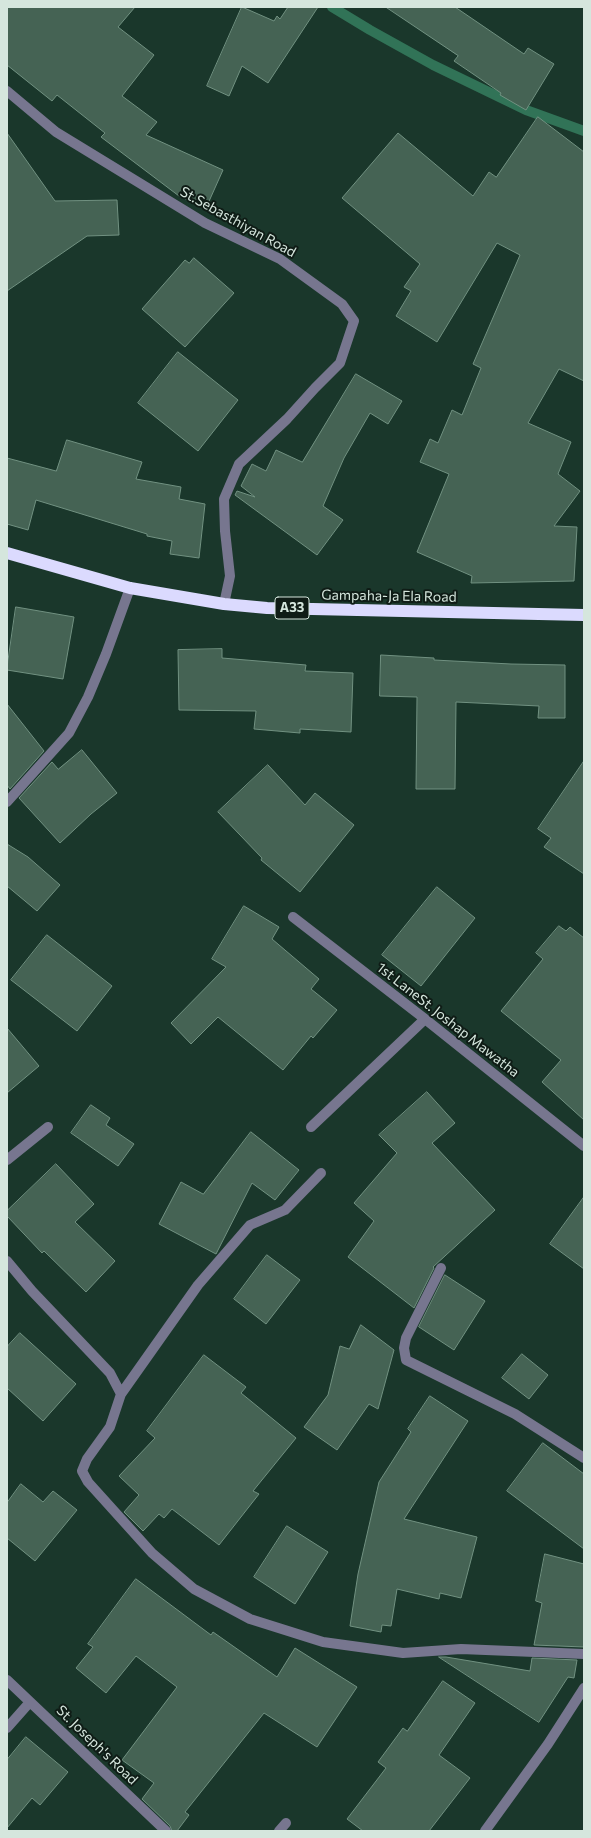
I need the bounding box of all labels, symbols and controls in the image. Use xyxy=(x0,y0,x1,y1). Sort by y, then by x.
street label: St.Sebasthiyan Road xyxy=(177,183,299,261)
street label: Gampaha-Ja Ela Road xyxy=(321,586,457,606)
road number: A33 xyxy=(275,597,309,619)
street label: 1st LaneSt. Joshap Mawatha xyxy=(373,959,523,1081)
street label: St. Joseph's Road xyxy=(53,1702,141,1788)

